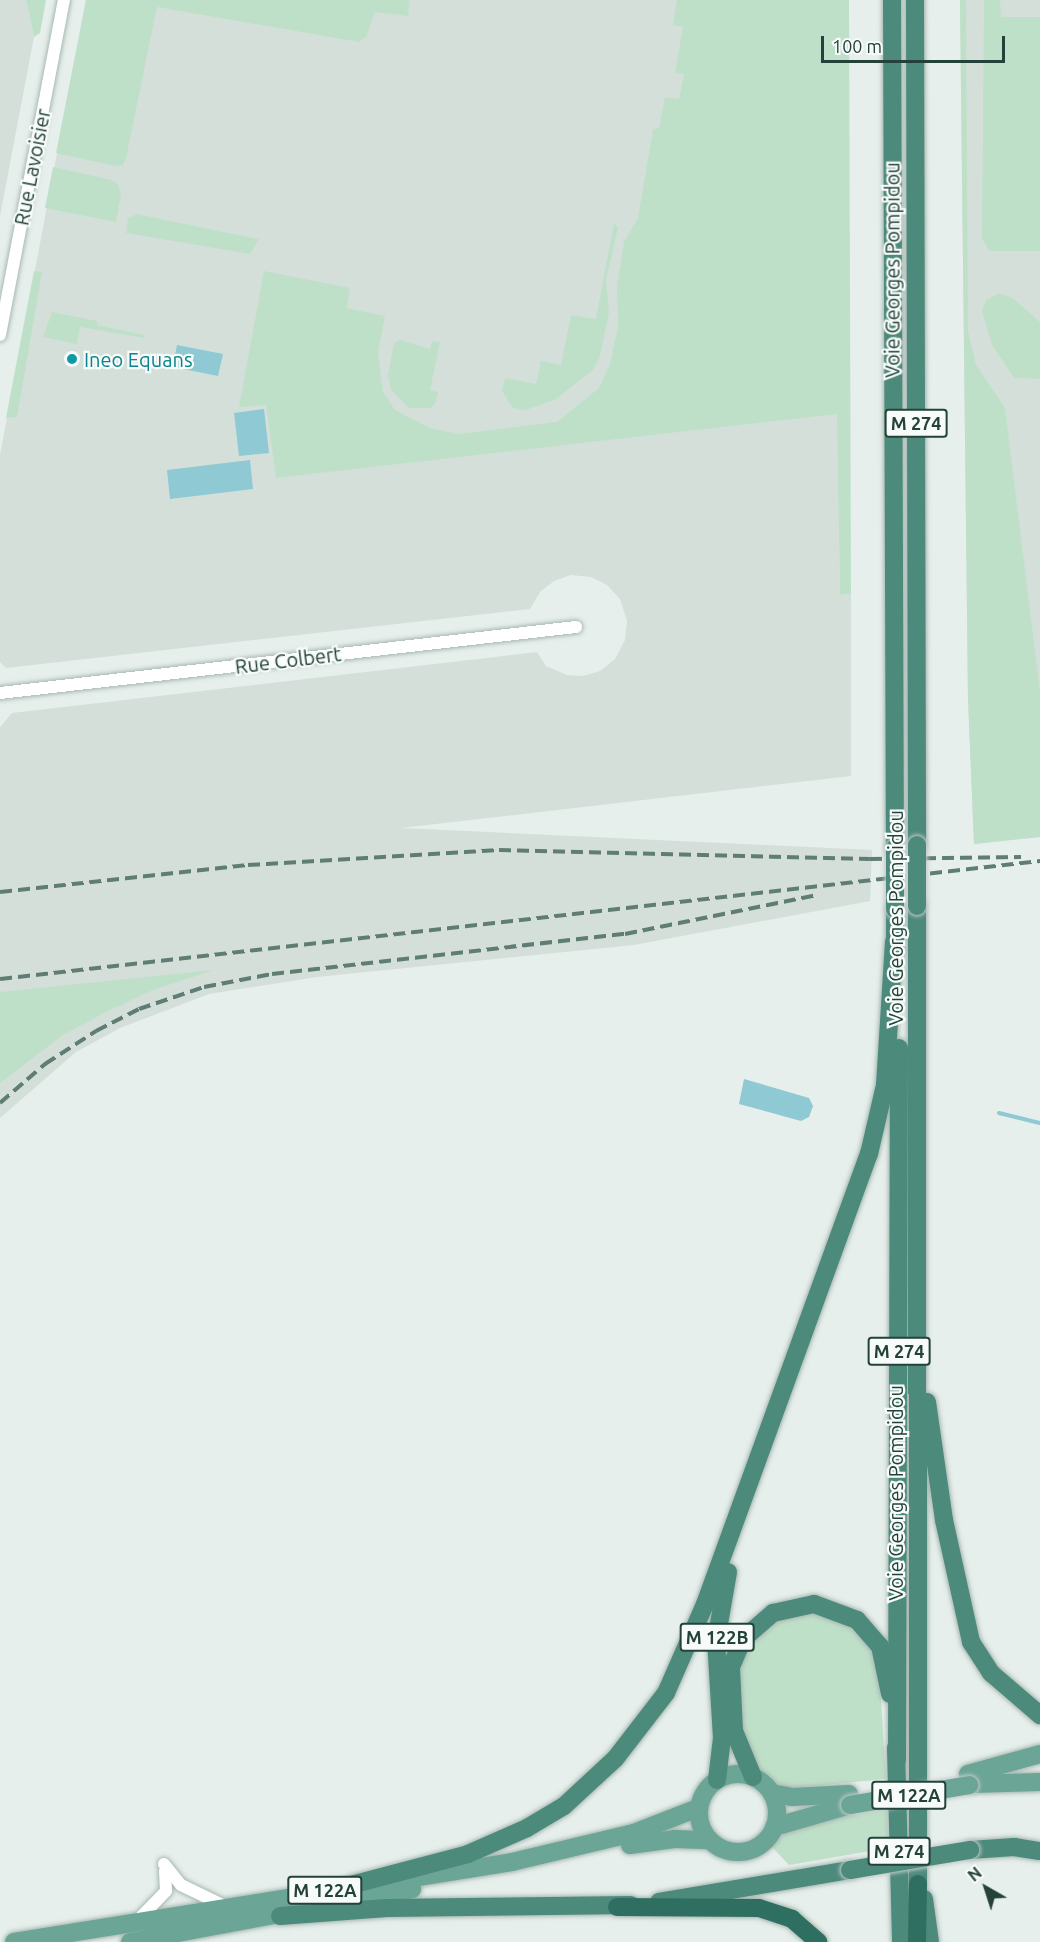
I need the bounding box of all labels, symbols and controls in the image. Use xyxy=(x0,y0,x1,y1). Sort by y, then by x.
scale bar xyxy=(824,24,1008,62)
text: 100 m xyxy=(832,36,882,56)
street label: Rue Lavoisier xyxy=(9,107,55,227)
street label: Voie Georges Pompidou xyxy=(880,162,904,378)
place label: Ineo Equans xyxy=(84,347,193,371)
marker: Ineo Equans xyxy=(65,352,79,366)
road number: M 274 xyxy=(884,408,948,438)
street label: Rue Colbert xyxy=(234,642,342,678)
street label: Voie Georges Pompidou xyxy=(883,810,907,1026)
road number: M 274 xyxy=(868,1336,930,1366)
street label: Voie Georges Pompidou xyxy=(883,1385,907,1601)
road number: M 122B xyxy=(680,1622,754,1652)
road number: M 122A xyxy=(870,1780,948,1810)
road number: M 274 xyxy=(868,1836,930,1866)
north arrow xyxy=(956,1858,1016,1918)
text: N xyxy=(964,1863,985,1885)
road number: M 122A xyxy=(286,1875,364,1905)

